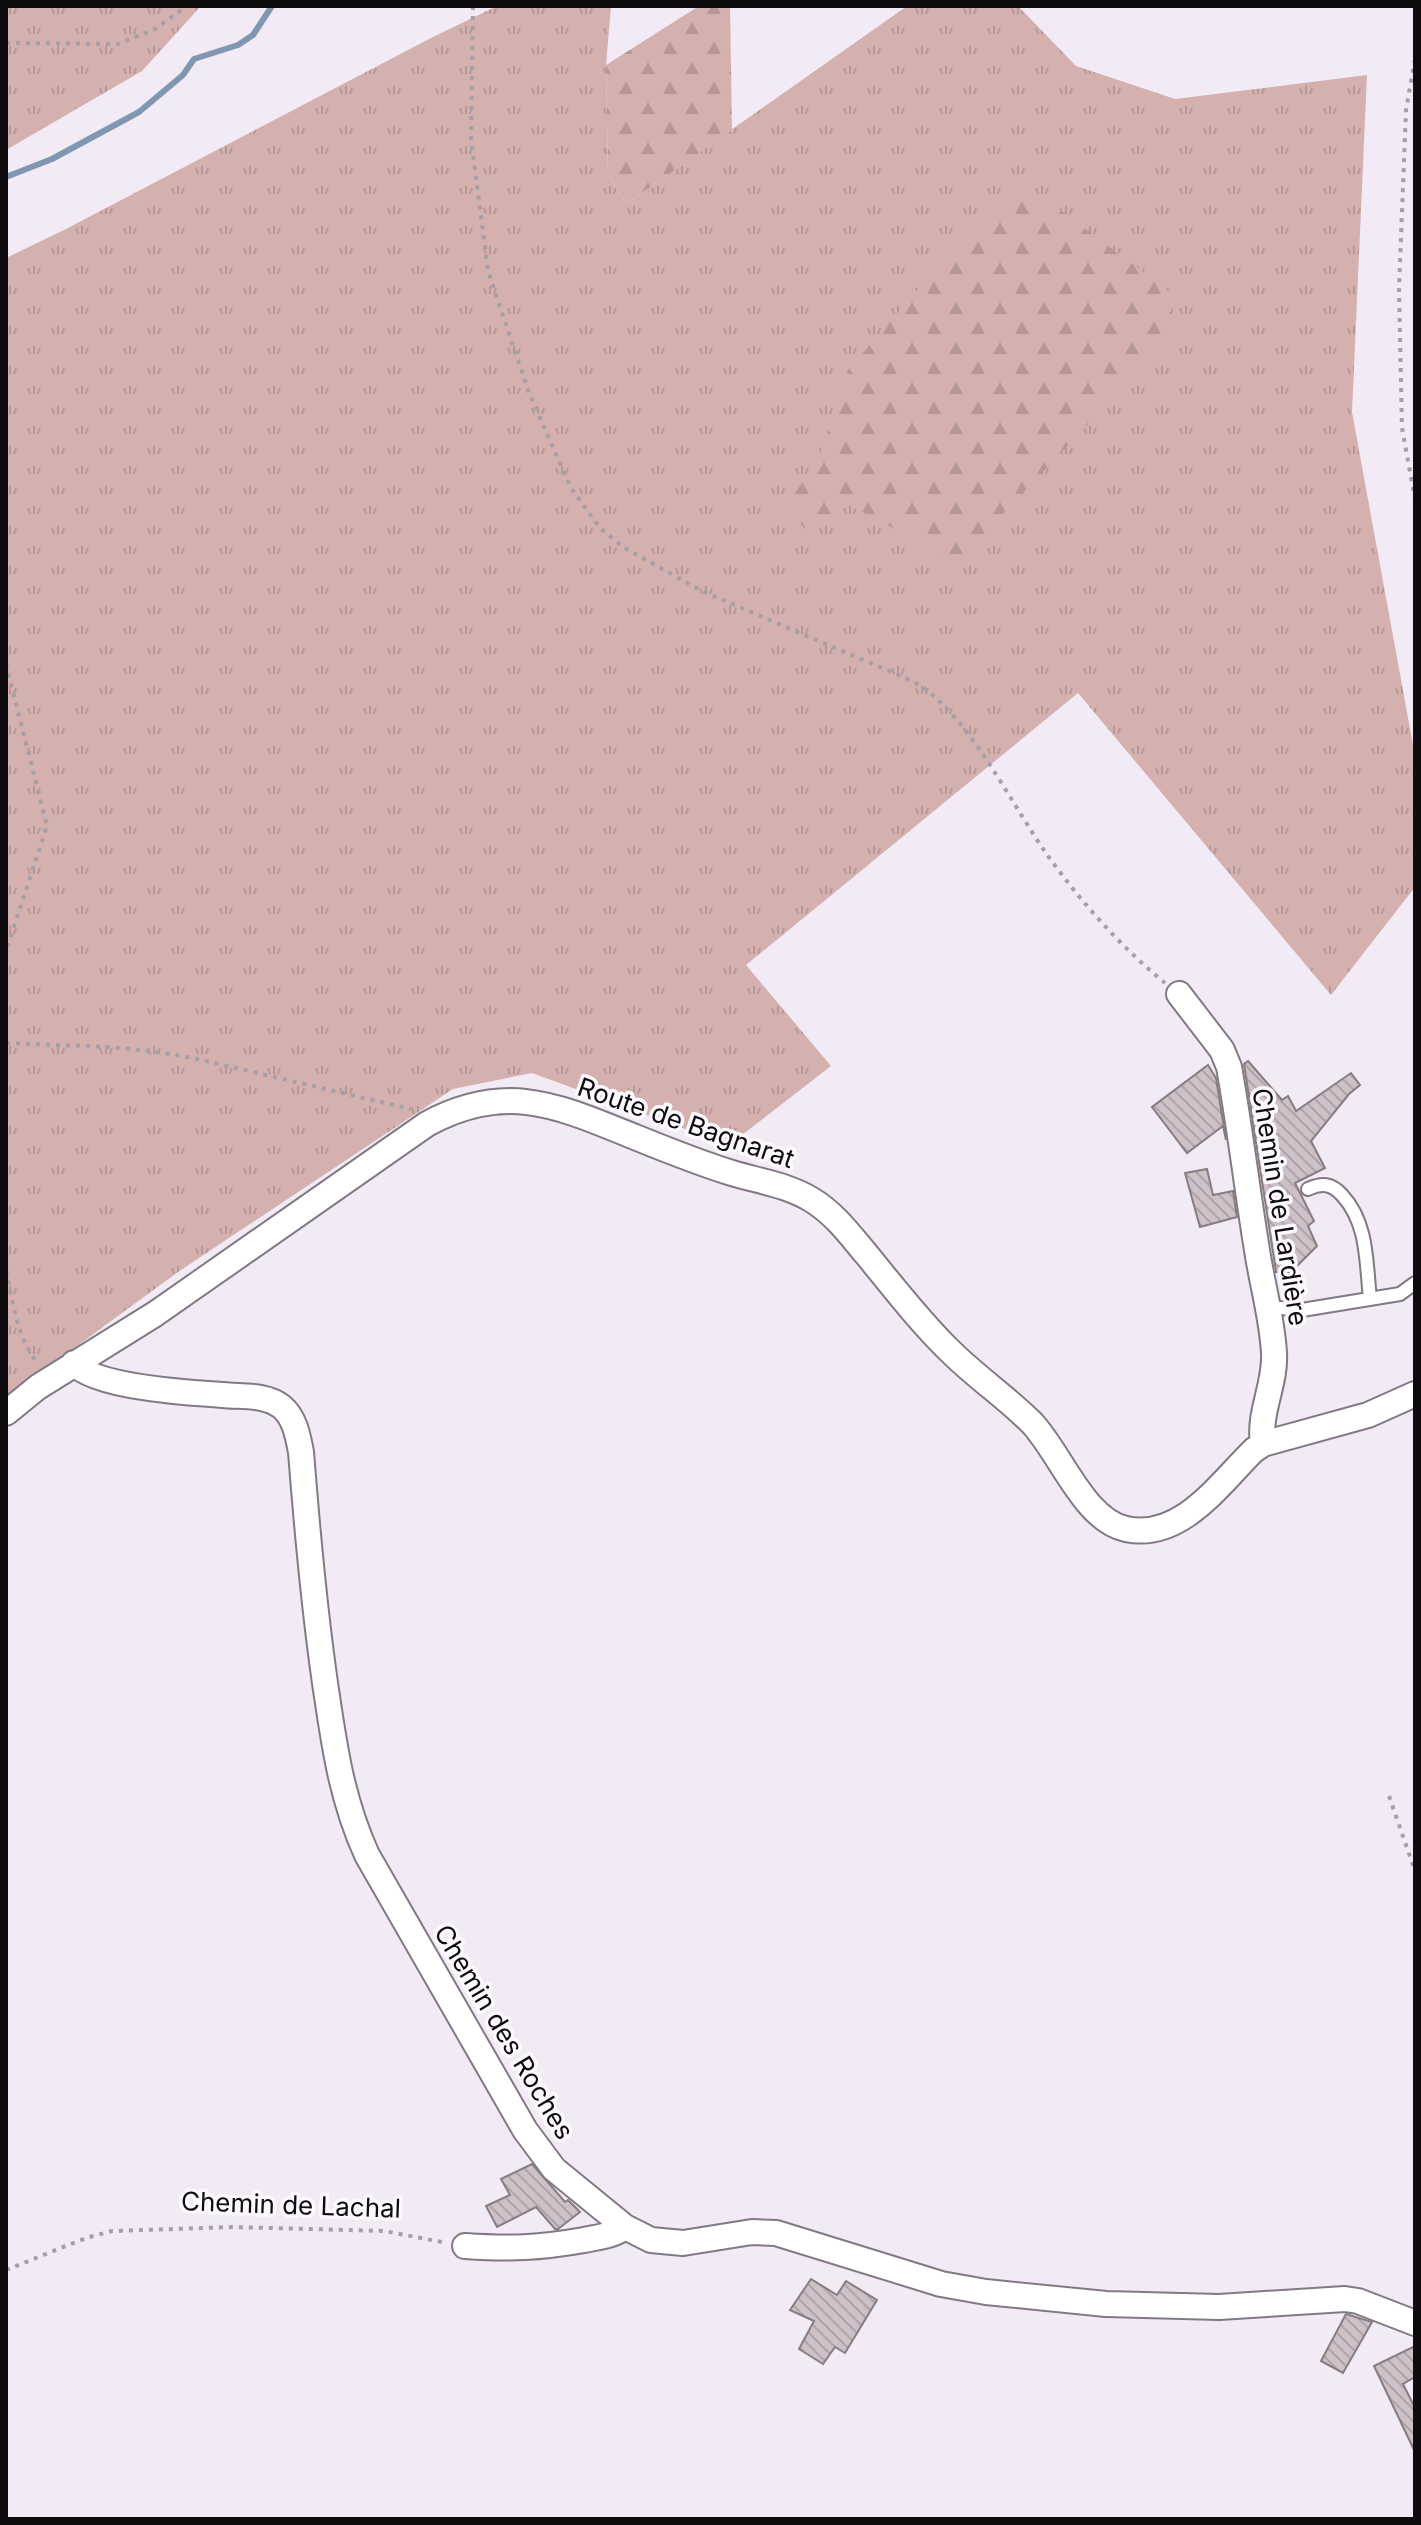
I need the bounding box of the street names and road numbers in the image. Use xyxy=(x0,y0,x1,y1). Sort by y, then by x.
street label: Route de Bagnarat xyxy=(574,1071,798,1174)
street label: Chemin de Lardière xyxy=(1246,1086,1315,1328)
street label: Chemin des Roches xyxy=(428,1919,581,2144)
street label: Chemin de Lachal xyxy=(180,2185,402,2224)

